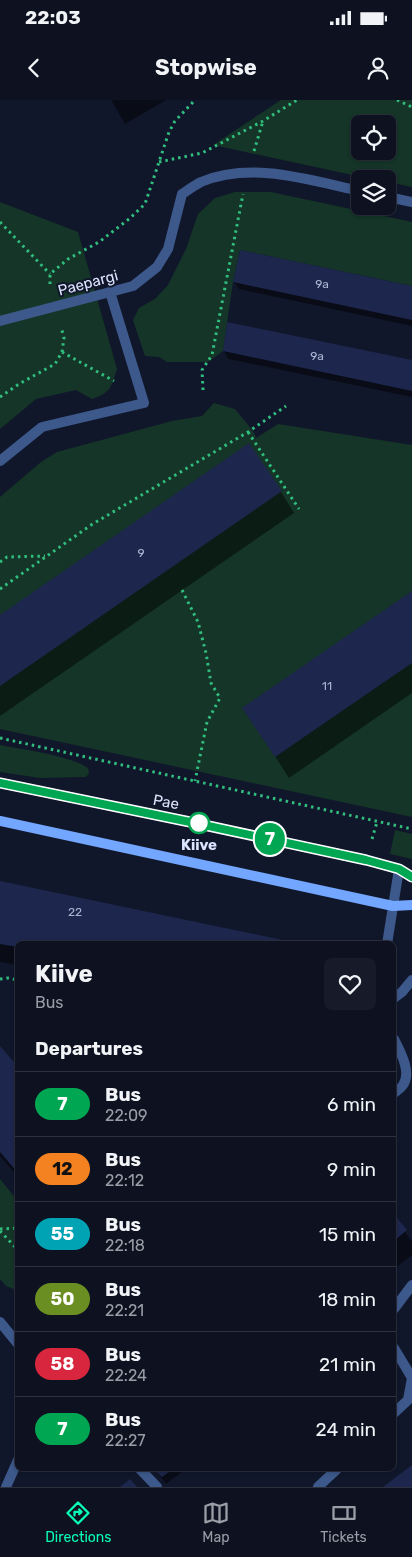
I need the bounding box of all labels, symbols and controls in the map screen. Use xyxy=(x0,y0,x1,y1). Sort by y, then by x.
text: 22:03 xyxy=(25,6,81,29)
icon: back xyxy=(20,54,48,82)
text: Stopwise xyxy=(155,54,257,81)
icon: person xyxy=(364,54,392,82)
map controls xyxy=(351,115,396,215)
button: locate xyxy=(351,115,396,160)
button: layers xyxy=(351,170,396,215)
street label: Paepargi xyxy=(56,266,120,300)
house number: 9a xyxy=(315,277,329,291)
house number: 9a xyxy=(310,349,324,363)
house number: 9 xyxy=(137,546,145,560)
house number: 11 xyxy=(322,679,332,693)
street label: Pae xyxy=(151,791,181,813)
marker: Kiive xyxy=(188,812,210,834)
line badge: 7 xyxy=(254,823,286,855)
text: 7 xyxy=(265,828,275,850)
place label: Kiive xyxy=(181,836,217,854)
house number: 22 xyxy=(68,905,82,919)
button: heart xyxy=(324,958,376,1010)
text: Kiive xyxy=(35,960,93,988)
text: Bus xyxy=(35,993,63,1012)
text: Departures xyxy=(35,1037,143,1060)
text: Bus xyxy=(105,1083,141,1106)
text: 7 xyxy=(57,1093,68,1115)
text: 6 min xyxy=(327,1093,376,1116)
text: 22:09 xyxy=(105,1106,148,1125)
text: Bus xyxy=(105,1148,141,1171)
text: 12 xyxy=(52,1158,73,1180)
text: 9 min xyxy=(327,1158,376,1181)
text: 22:12 xyxy=(105,1171,144,1190)
text: Bus xyxy=(105,1213,141,1236)
text: 55 xyxy=(51,1223,74,1245)
text: 15 min xyxy=(319,1223,376,1246)
text: 22:18 xyxy=(105,1236,145,1255)
text: Bus xyxy=(105,1278,141,1301)
text: 50 xyxy=(51,1288,74,1310)
text: 18 min xyxy=(318,1288,376,1311)
text: 22:21 xyxy=(105,1301,144,1320)
text: Bus xyxy=(105,1343,141,1366)
text: 58 xyxy=(51,1353,74,1375)
text: 21 min xyxy=(319,1353,376,1376)
text: 22:24 xyxy=(105,1366,147,1385)
text: Bus xyxy=(105,1408,141,1431)
text: 7 xyxy=(57,1418,68,1440)
text: 24 min xyxy=(316,1418,376,1441)
text: 22:27 xyxy=(105,1431,145,1450)
tab: Directions xyxy=(45,1499,112,1546)
tab: Map xyxy=(202,1499,230,1546)
tab: Tickets xyxy=(320,1499,367,1546)

